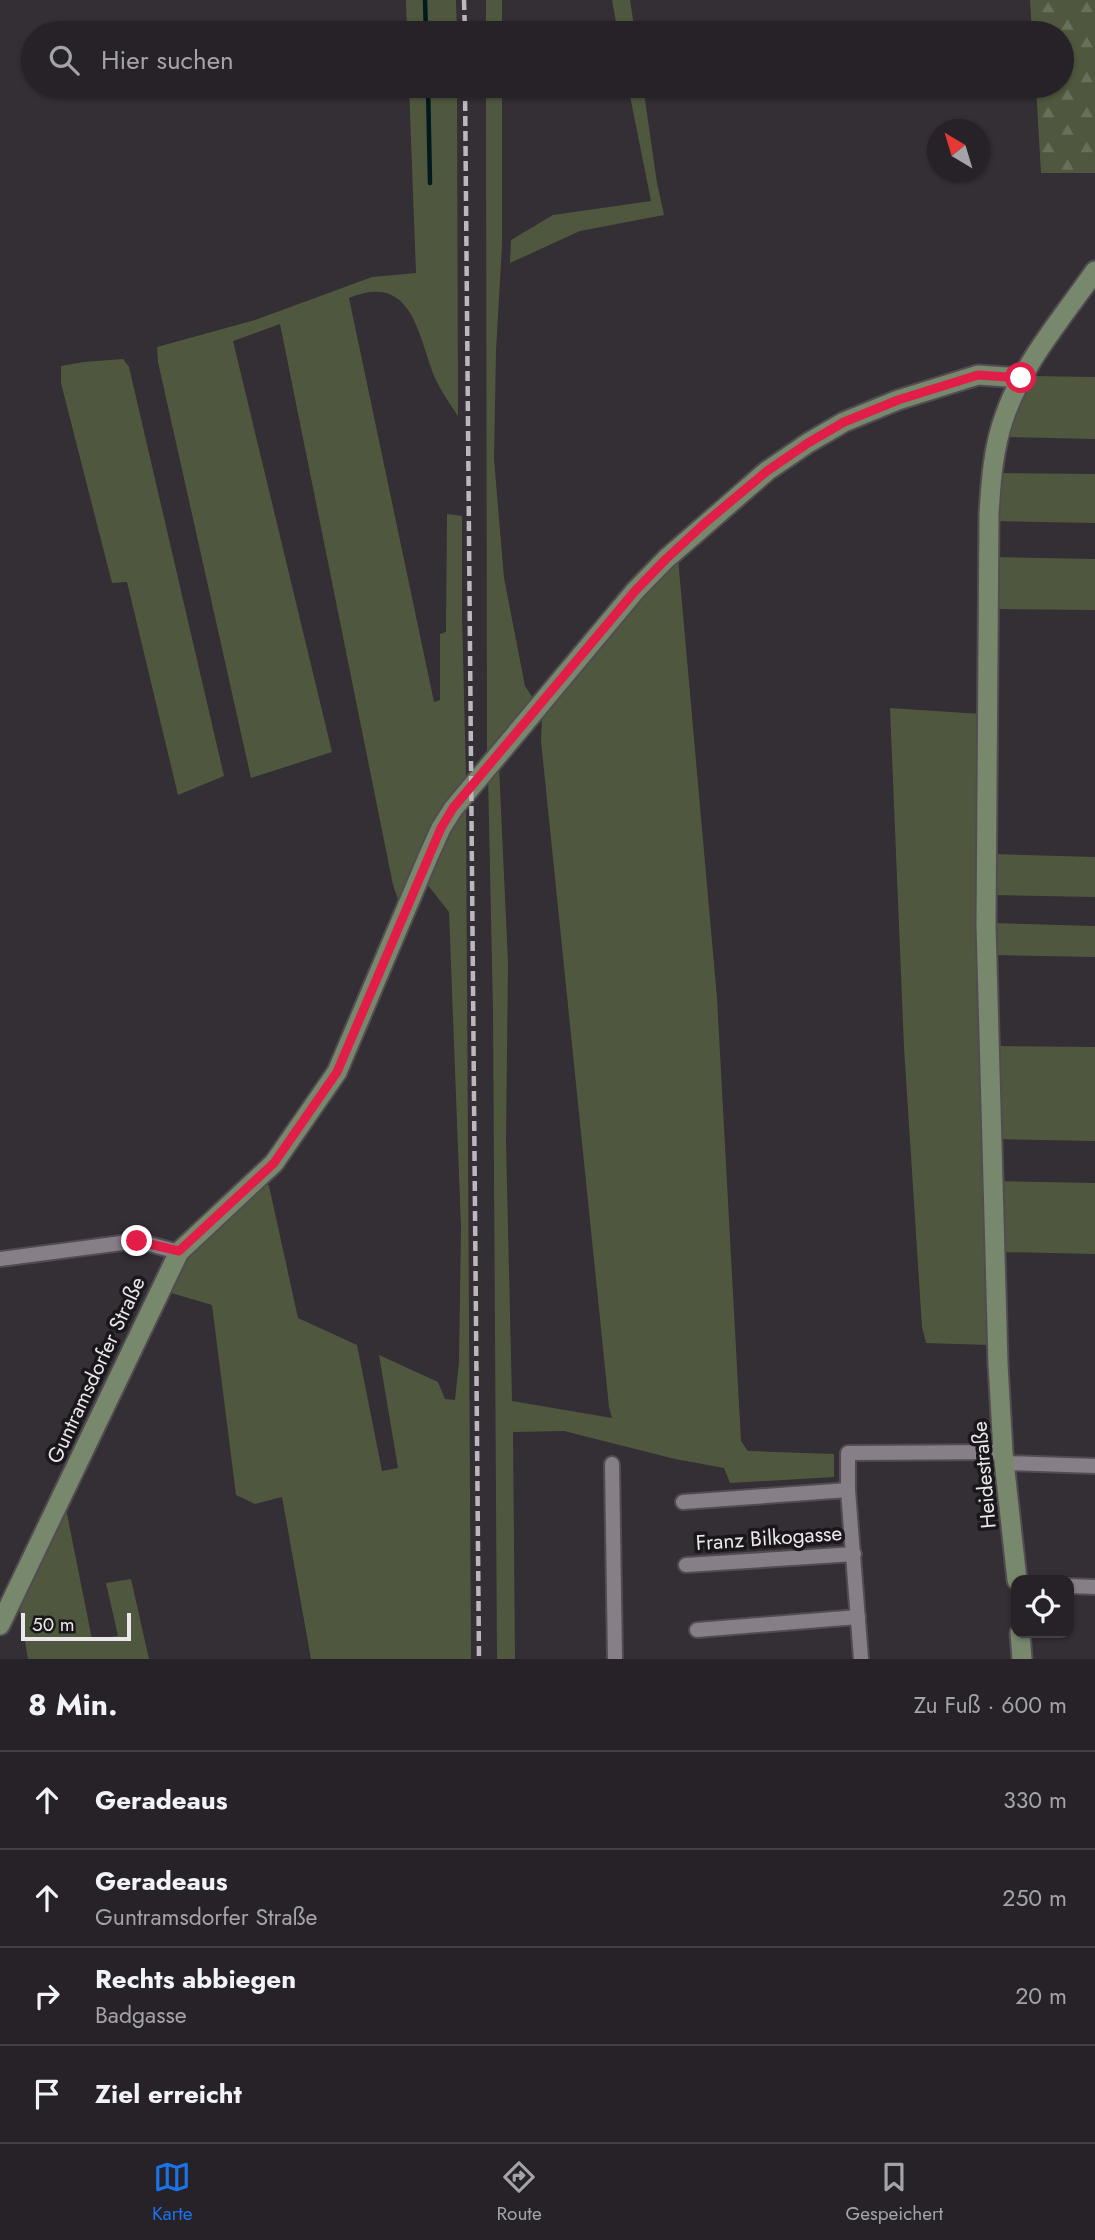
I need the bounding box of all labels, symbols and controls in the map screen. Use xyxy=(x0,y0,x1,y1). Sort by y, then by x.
search box xyxy=(21,21,1074,98)
icon: search xyxy=(45,41,83,79)
text: Hier suchen xyxy=(101,41,234,79)
north arrow xyxy=(927,119,990,182)
route start xyxy=(1005,362,1036,393)
route end xyxy=(121,1225,152,1256)
street label: Guntramsdorfer Straße xyxy=(40,1272,153,1468)
street label: Heidestraße xyxy=(964,1420,1004,1530)
street label: Franz Bilkogasse xyxy=(695,1518,843,1558)
map controls xyxy=(1011,1575,1074,1638)
button: locate xyxy=(1011,1575,1074,1638)
scale bar xyxy=(21,1610,131,1642)
text: 50 m xyxy=(32,1611,75,1638)
text: 8 Min. xyxy=(28,1683,118,1726)
text: Zu Fuß · 600 m xyxy=(914,1688,1067,1722)
icon: ahead xyxy=(28,1781,66,1819)
text: Geradeaus xyxy=(95,1781,228,1819)
text: 330 m xyxy=(1003,1783,1067,1817)
text: Geradeaus xyxy=(95,1862,228,1900)
icon: ahead xyxy=(28,1879,66,1917)
text: 250 m xyxy=(1002,1881,1067,1915)
text: Guntramsdorfer Straße xyxy=(95,1900,317,1934)
text: Rechts abbiegen xyxy=(95,1960,296,1998)
icon: right xyxy=(28,1977,66,2015)
text: 20 m xyxy=(1015,1979,1067,2013)
text: Badgasse xyxy=(95,1998,187,2032)
icon: arrive xyxy=(28,2075,66,2113)
text: Ziel erreicht xyxy=(95,2075,242,2113)
tab: Karte xyxy=(152,2158,193,2227)
tab: Route xyxy=(496,2158,542,2227)
tab: Gespeichert xyxy=(845,2158,943,2227)

